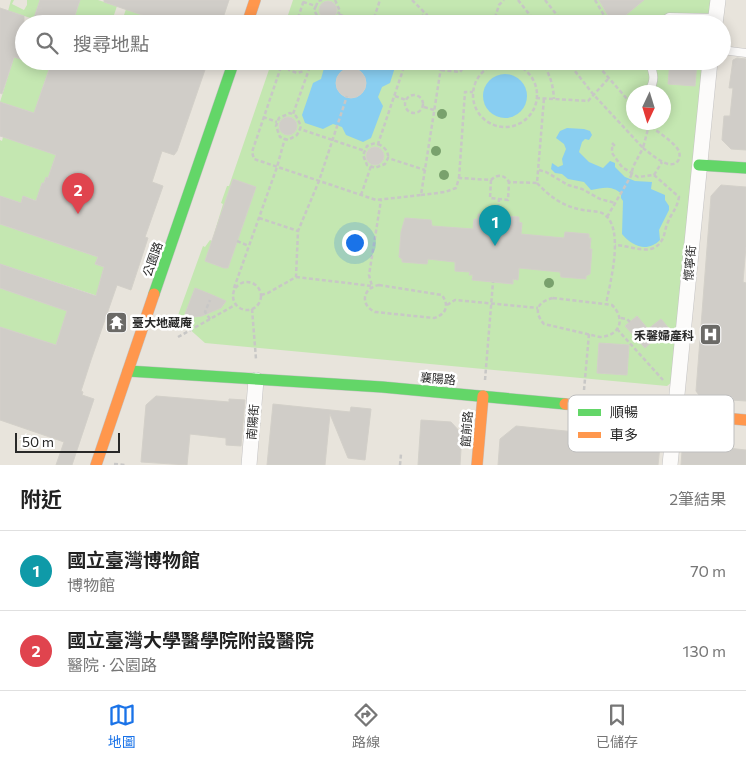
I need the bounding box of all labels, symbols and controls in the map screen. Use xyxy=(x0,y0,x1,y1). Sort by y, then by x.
search box xyxy=(15,15,731,70)
icon: search xyxy=(33,29,61,57)
text: 搜尋地點 xyxy=(73,32,149,55)
north arrow xyxy=(626,85,671,130)
pin: 2 xyxy=(62,173,94,214)
pin: 1 xyxy=(479,205,511,246)
your location xyxy=(342,230,368,256)
street label: 公園路 xyxy=(140,240,164,278)
street label: 懷寧街 xyxy=(680,244,698,282)
temple icon: 臺大地藏庵 xyxy=(104,310,128,334)
place label: 臺大地藏庵 xyxy=(132,315,192,329)
hospital icon: 禾馨婦產科 xyxy=(698,323,722,347)
place label: 禾馨婦產科 xyxy=(634,328,694,342)
street label: 襄陽路 xyxy=(419,369,457,387)
legend xyxy=(568,395,734,452)
street label: 南陽街 xyxy=(243,403,261,441)
text: 順暢 xyxy=(610,403,638,420)
street label: 館前路 xyxy=(458,411,474,447)
text: 車多 xyxy=(610,426,638,443)
scale bar xyxy=(15,430,120,453)
text: 50 m xyxy=(22,433,54,450)
text: 附近 xyxy=(20,486,62,511)
text: 2筆結果 xyxy=(669,489,726,508)
text: 國立臺灣博物館 xyxy=(67,548,200,571)
text: 1 xyxy=(32,561,40,580)
text: 70 m xyxy=(690,561,726,580)
text: 博物館 xyxy=(67,575,115,594)
text: 國立臺灣大學醫學院附設醫院 xyxy=(67,628,314,651)
text: 2 xyxy=(31,641,41,660)
text: 130 m xyxy=(683,641,726,660)
text: 醫院 · 公園路 xyxy=(67,655,157,674)
tab: 地圖 xyxy=(108,701,136,751)
tab: 路線 xyxy=(352,701,380,751)
tab: 已儲存 xyxy=(596,701,638,751)

